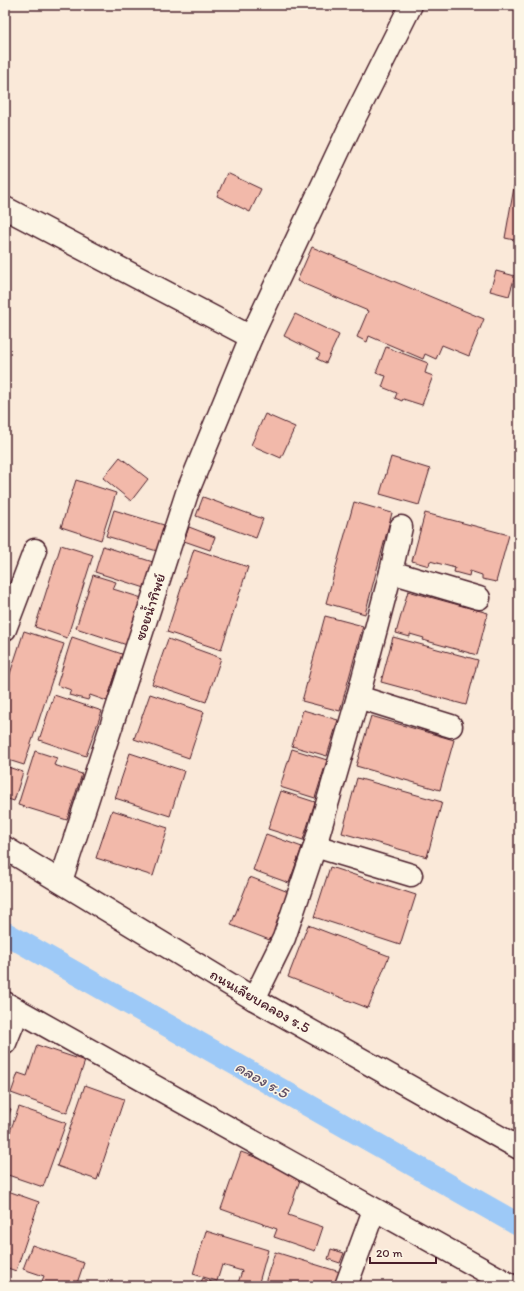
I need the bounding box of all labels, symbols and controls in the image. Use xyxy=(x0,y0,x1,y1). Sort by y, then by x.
street label: ซอยน้ำทิพย์ xyxy=(130,571,169,643)
street label: ถนนเลียบคลอง ร.5 xyxy=(207,965,313,1037)
water label: คลอง ร.5 xyxy=(232,1057,293,1103)
scale bar xyxy=(370,1239,436,1265)
text: 20 m xyxy=(376,1246,403,1260)

